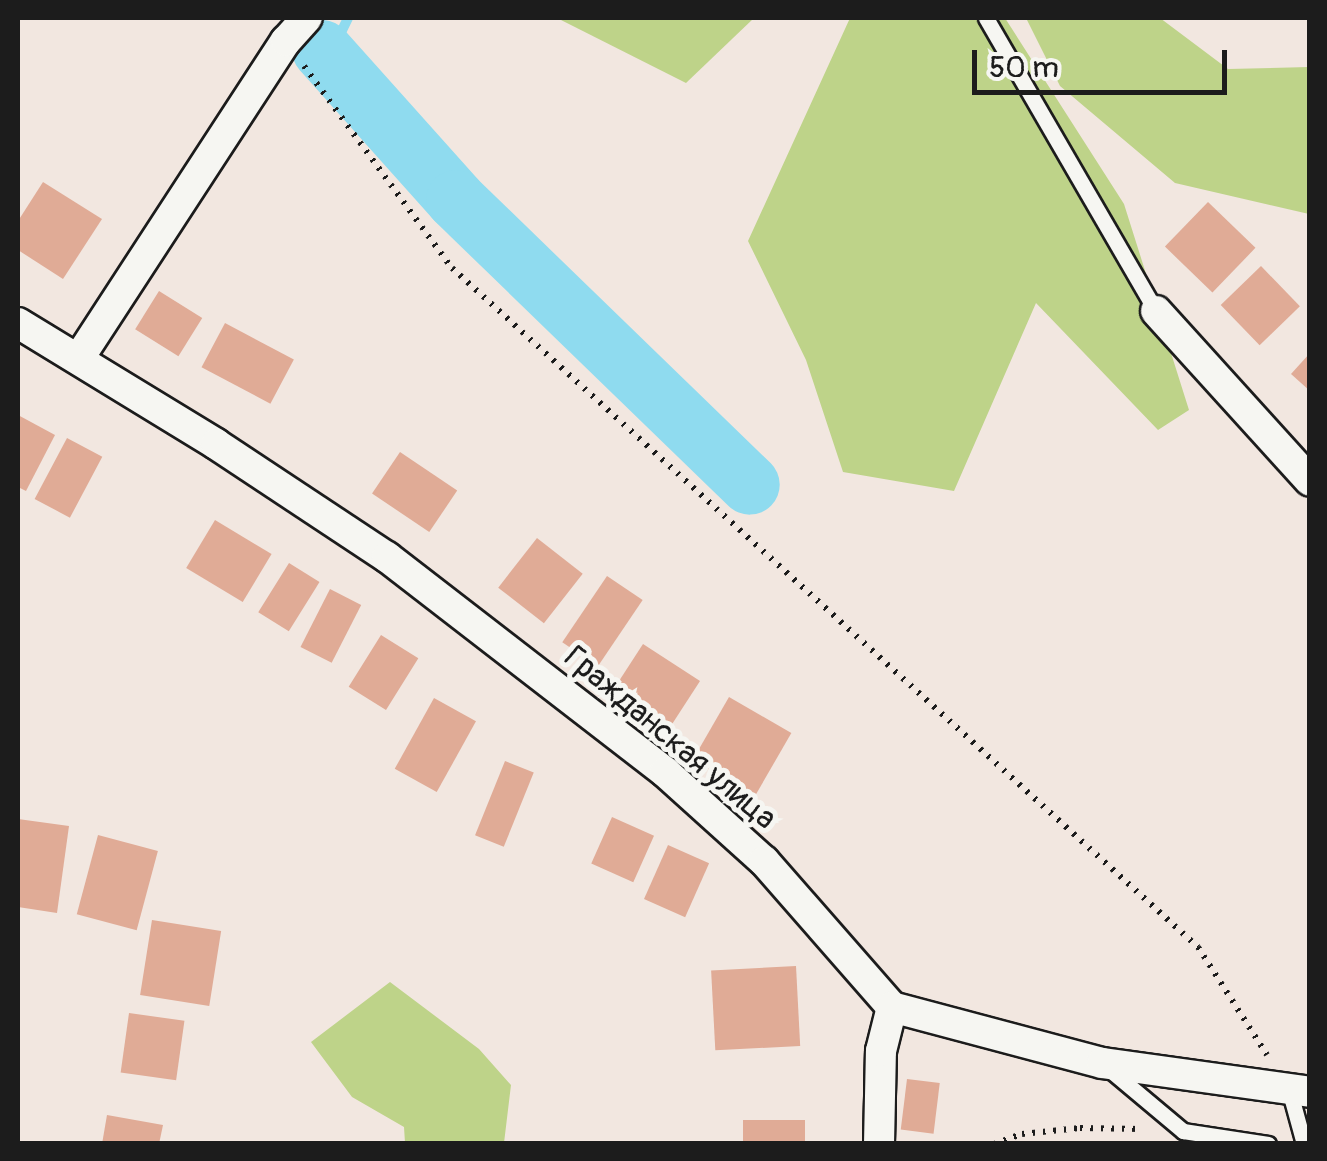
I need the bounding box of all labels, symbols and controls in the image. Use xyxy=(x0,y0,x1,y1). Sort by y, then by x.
scale bar xyxy=(977,30,1232,92)
text: 50 m xyxy=(989,49,1059,86)
street label: Гражданская улица xyxy=(556,638,784,838)

